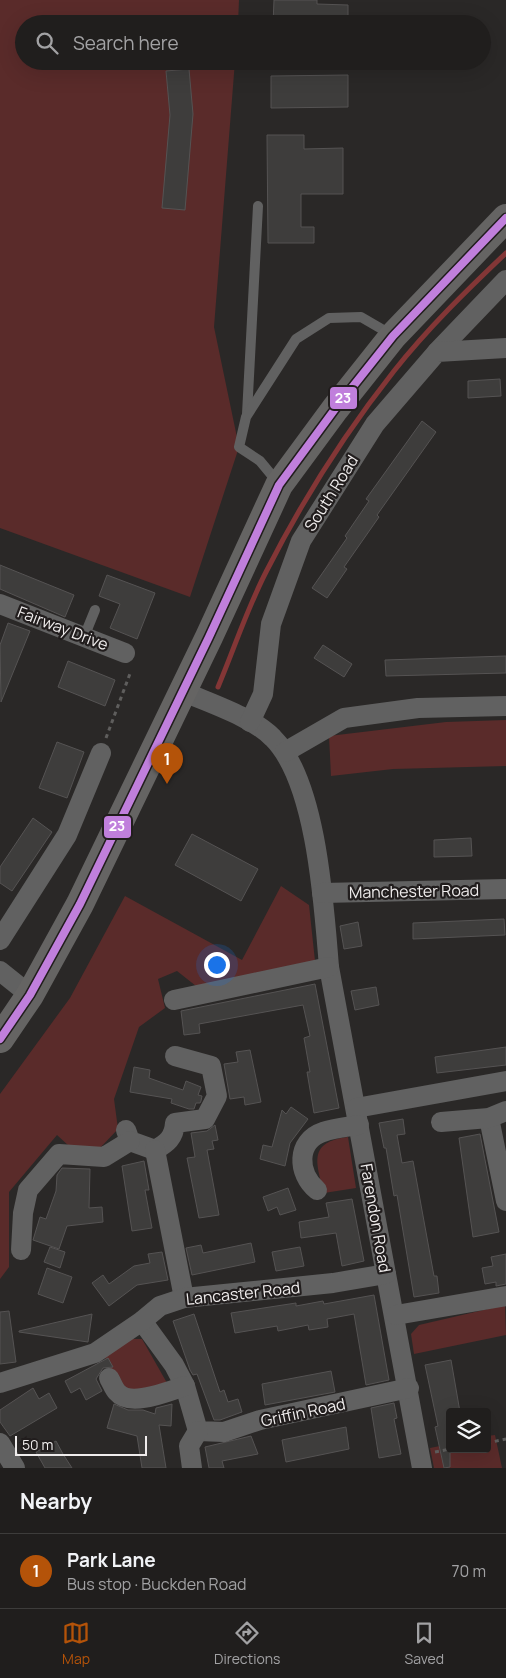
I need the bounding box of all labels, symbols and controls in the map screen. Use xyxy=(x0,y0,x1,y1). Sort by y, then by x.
search box xyxy=(15,15,491,70)
icon: search xyxy=(33,29,61,57)
text: Search here xyxy=(73,30,179,56)
line badge: 23 xyxy=(329,386,358,410)
text: 23 xyxy=(335,388,351,407)
street label: South Road xyxy=(299,451,363,535)
street label: Fairway Drive xyxy=(15,601,111,655)
pin: 1 xyxy=(151,743,183,784)
line badge: 23 xyxy=(103,815,132,839)
text: 23 xyxy=(109,816,125,835)
street label: Manchester Road xyxy=(349,879,479,903)
your location xyxy=(204,952,230,978)
street label: Farendon Road xyxy=(356,1162,396,1274)
street label: Lancaster Road xyxy=(185,1276,301,1310)
street label: Griffin Road xyxy=(259,1392,347,1432)
map controls xyxy=(446,1408,491,1453)
button: layers xyxy=(446,1408,491,1453)
scale bar xyxy=(15,1433,148,1456)
text: 50 m xyxy=(22,1435,53,1454)
text: Nearby xyxy=(20,1487,92,1515)
text: Park Lane xyxy=(67,1547,156,1573)
text: 1 xyxy=(32,1560,40,1582)
text: 70 m xyxy=(451,1560,486,1582)
text: Bus stop · Buckden Road xyxy=(67,1573,247,1595)
tab: Map xyxy=(62,1619,90,1668)
tab: Directions xyxy=(214,1619,280,1668)
tab: Saved xyxy=(405,1619,444,1668)

